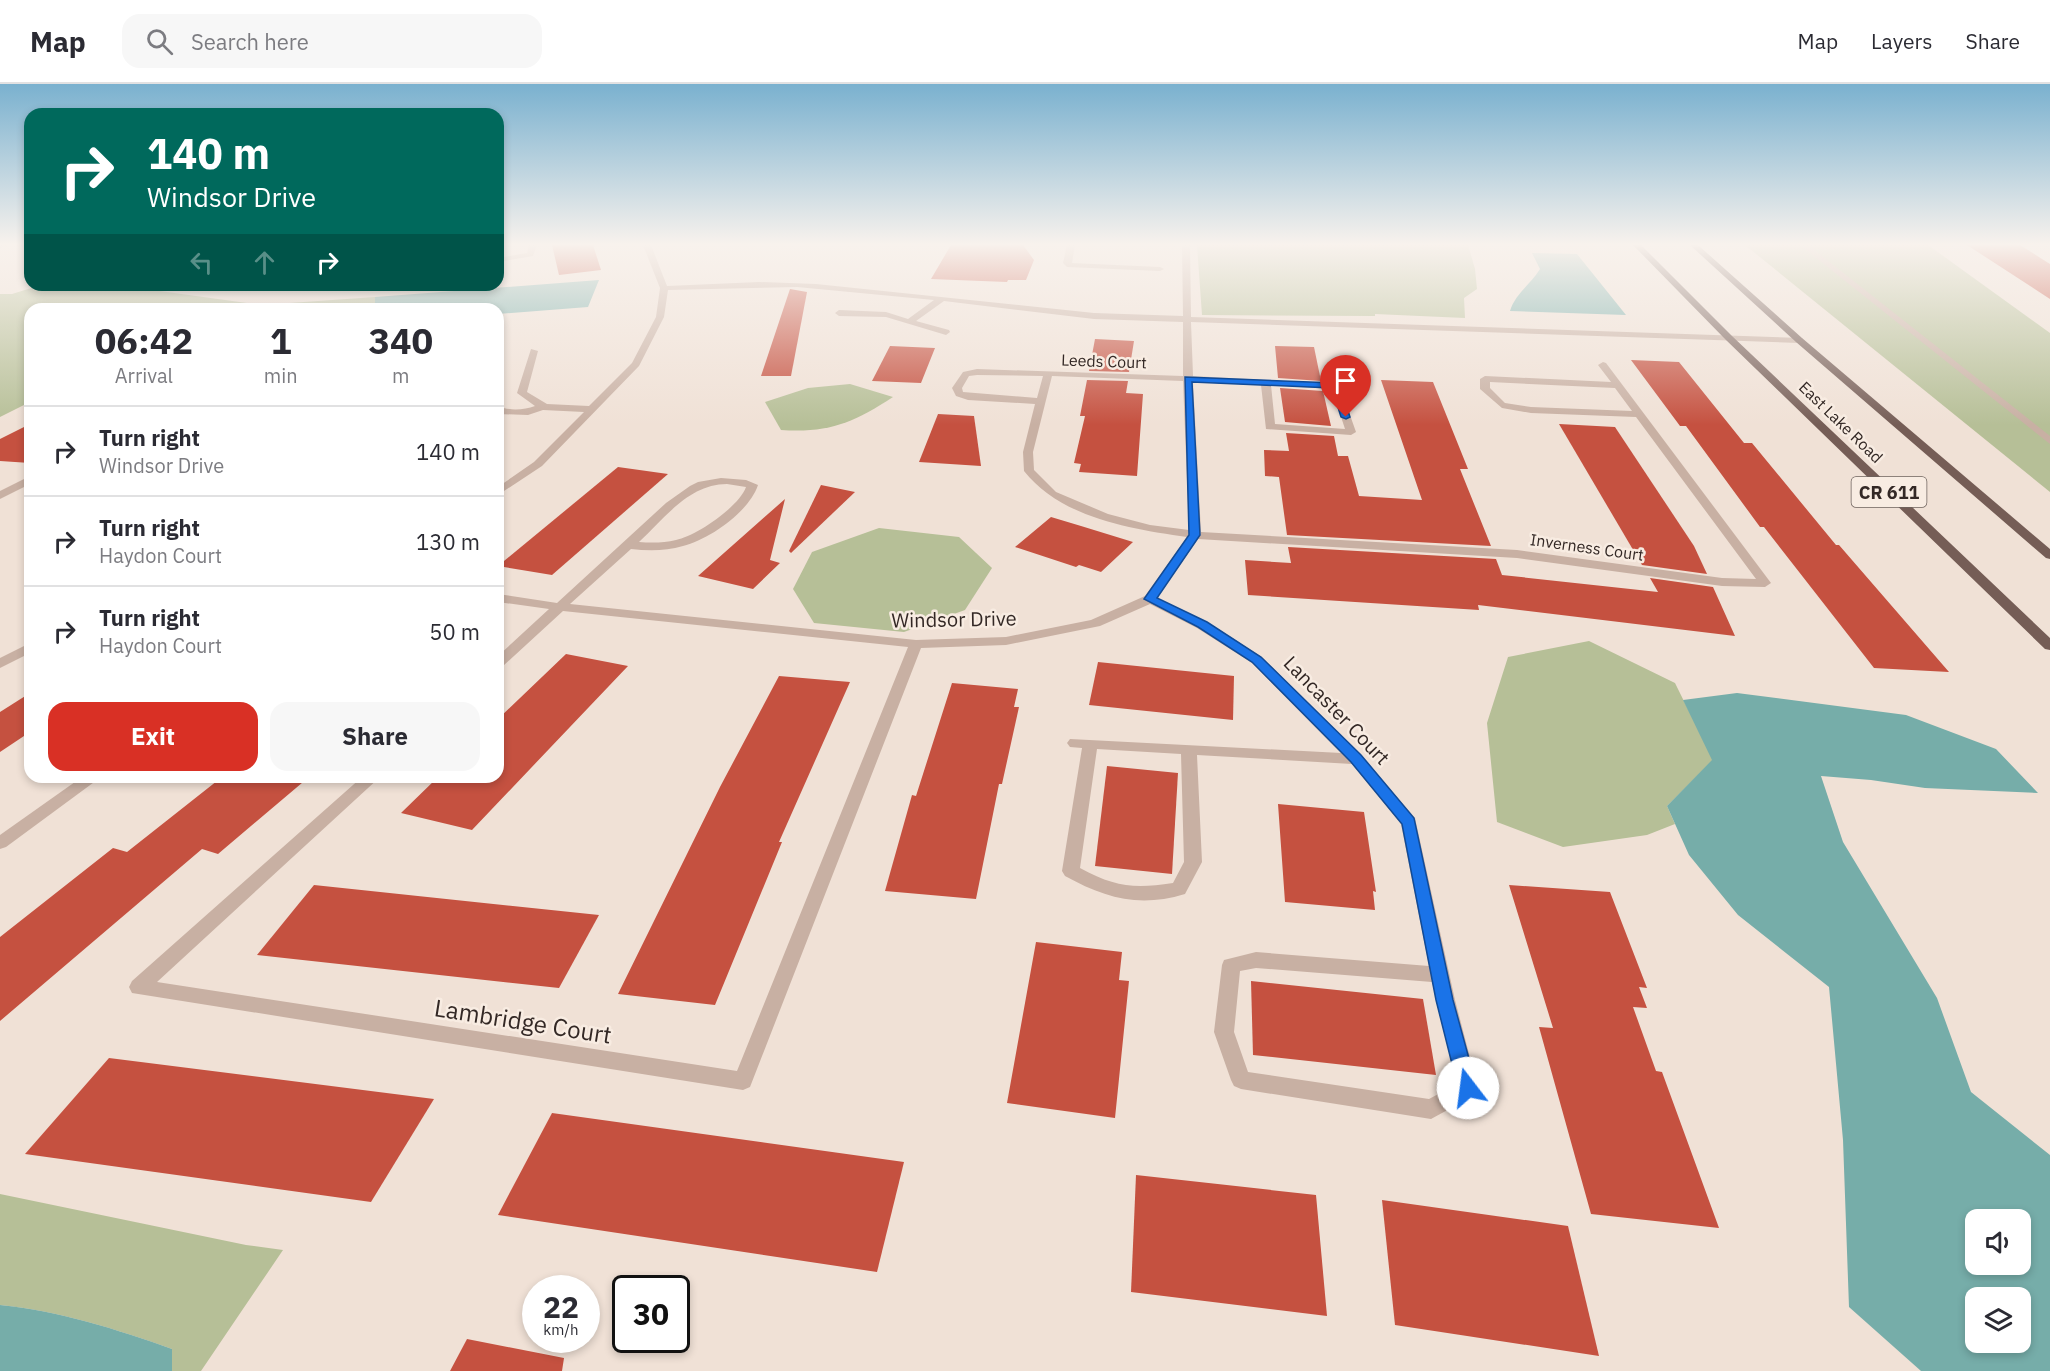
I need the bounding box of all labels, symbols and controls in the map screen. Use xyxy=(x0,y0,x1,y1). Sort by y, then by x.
search box xyxy=(122,14,542,68)
text: Map xyxy=(30,23,86,60)
icon: search xyxy=(143,25,176,58)
text: Search here xyxy=(191,27,309,56)
text: Map xyxy=(1798,27,1838,55)
text: Layers xyxy=(1871,27,1933,55)
text: Share xyxy=(1966,27,2020,55)
text: 140 m xyxy=(147,126,270,181)
icon: right xyxy=(48,132,126,210)
text: Windsor Drive xyxy=(147,179,316,214)
icon: left xyxy=(185,246,218,279)
icon: ahead xyxy=(248,246,281,279)
icon: right xyxy=(311,246,344,279)
text: 06:42 xyxy=(95,317,193,364)
text: 1 xyxy=(270,317,292,364)
text: 340 xyxy=(368,317,433,364)
street label: Leeds Court xyxy=(1061,350,1147,372)
pin xyxy=(1320,355,1371,417)
text: Arrival xyxy=(115,362,173,389)
text: min xyxy=(264,362,298,389)
text: m xyxy=(392,362,410,389)
icon: arrive xyxy=(1329,364,1362,397)
street label: East Lake Road xyxy=(1795,377,1887,467)
text: Turn right xyxy=(99,423,200,452)
icon: right xyxy=(48,435,81,468)
text: 140 m xyxy=(416,437,480,466)
text: Windsor Drive xyxy=(99,452,224,479)
road number: CR 611 xyxy=(1852,477,1926,507)
text: Turn right xyxy=(99,513,200,542)
icon: right xyxy=(48,525,81,558)
text: 130 m xyxy=(416,527,480,556)
street label: Inverness Court xyxy=(1529,529,1645,565)
text: Haydon Court xyxy=(99,542,222,569)
text: Turn right xyxy=(99,603,200,632)
street label: Windsor Drive xyxy=(891,604,1017,634)
icon: right xyxy=(48,615,81,648)
text: 50 m xyxy=(429,617,480,646)
text: Haydon Court xyxy=(99,632,222,659)
street label: Lancaster Court xyxy=(1278,650,1396,770)
button: Exit xyxy=(48,702,258,771)
button: Share xyxy=(270,702,480,771)
street label: Lambridge Court xyxy=(432,991,614,1051)
position arrow xyxy=(1436,1056,1500,1120)
map controls xyxy=(1965,1209,2031,1353)
button: sound xyxy=(1965,1209,2031,1275)
speed limit sign: 30 xyxy=(612,1275,690,1353)
text: 22 xyxy=(543,1287,579,1326)
button: layers xyxy=(1965,1287,2031,1353)
text: km/h xyxy=(543,1320,579,1339)

